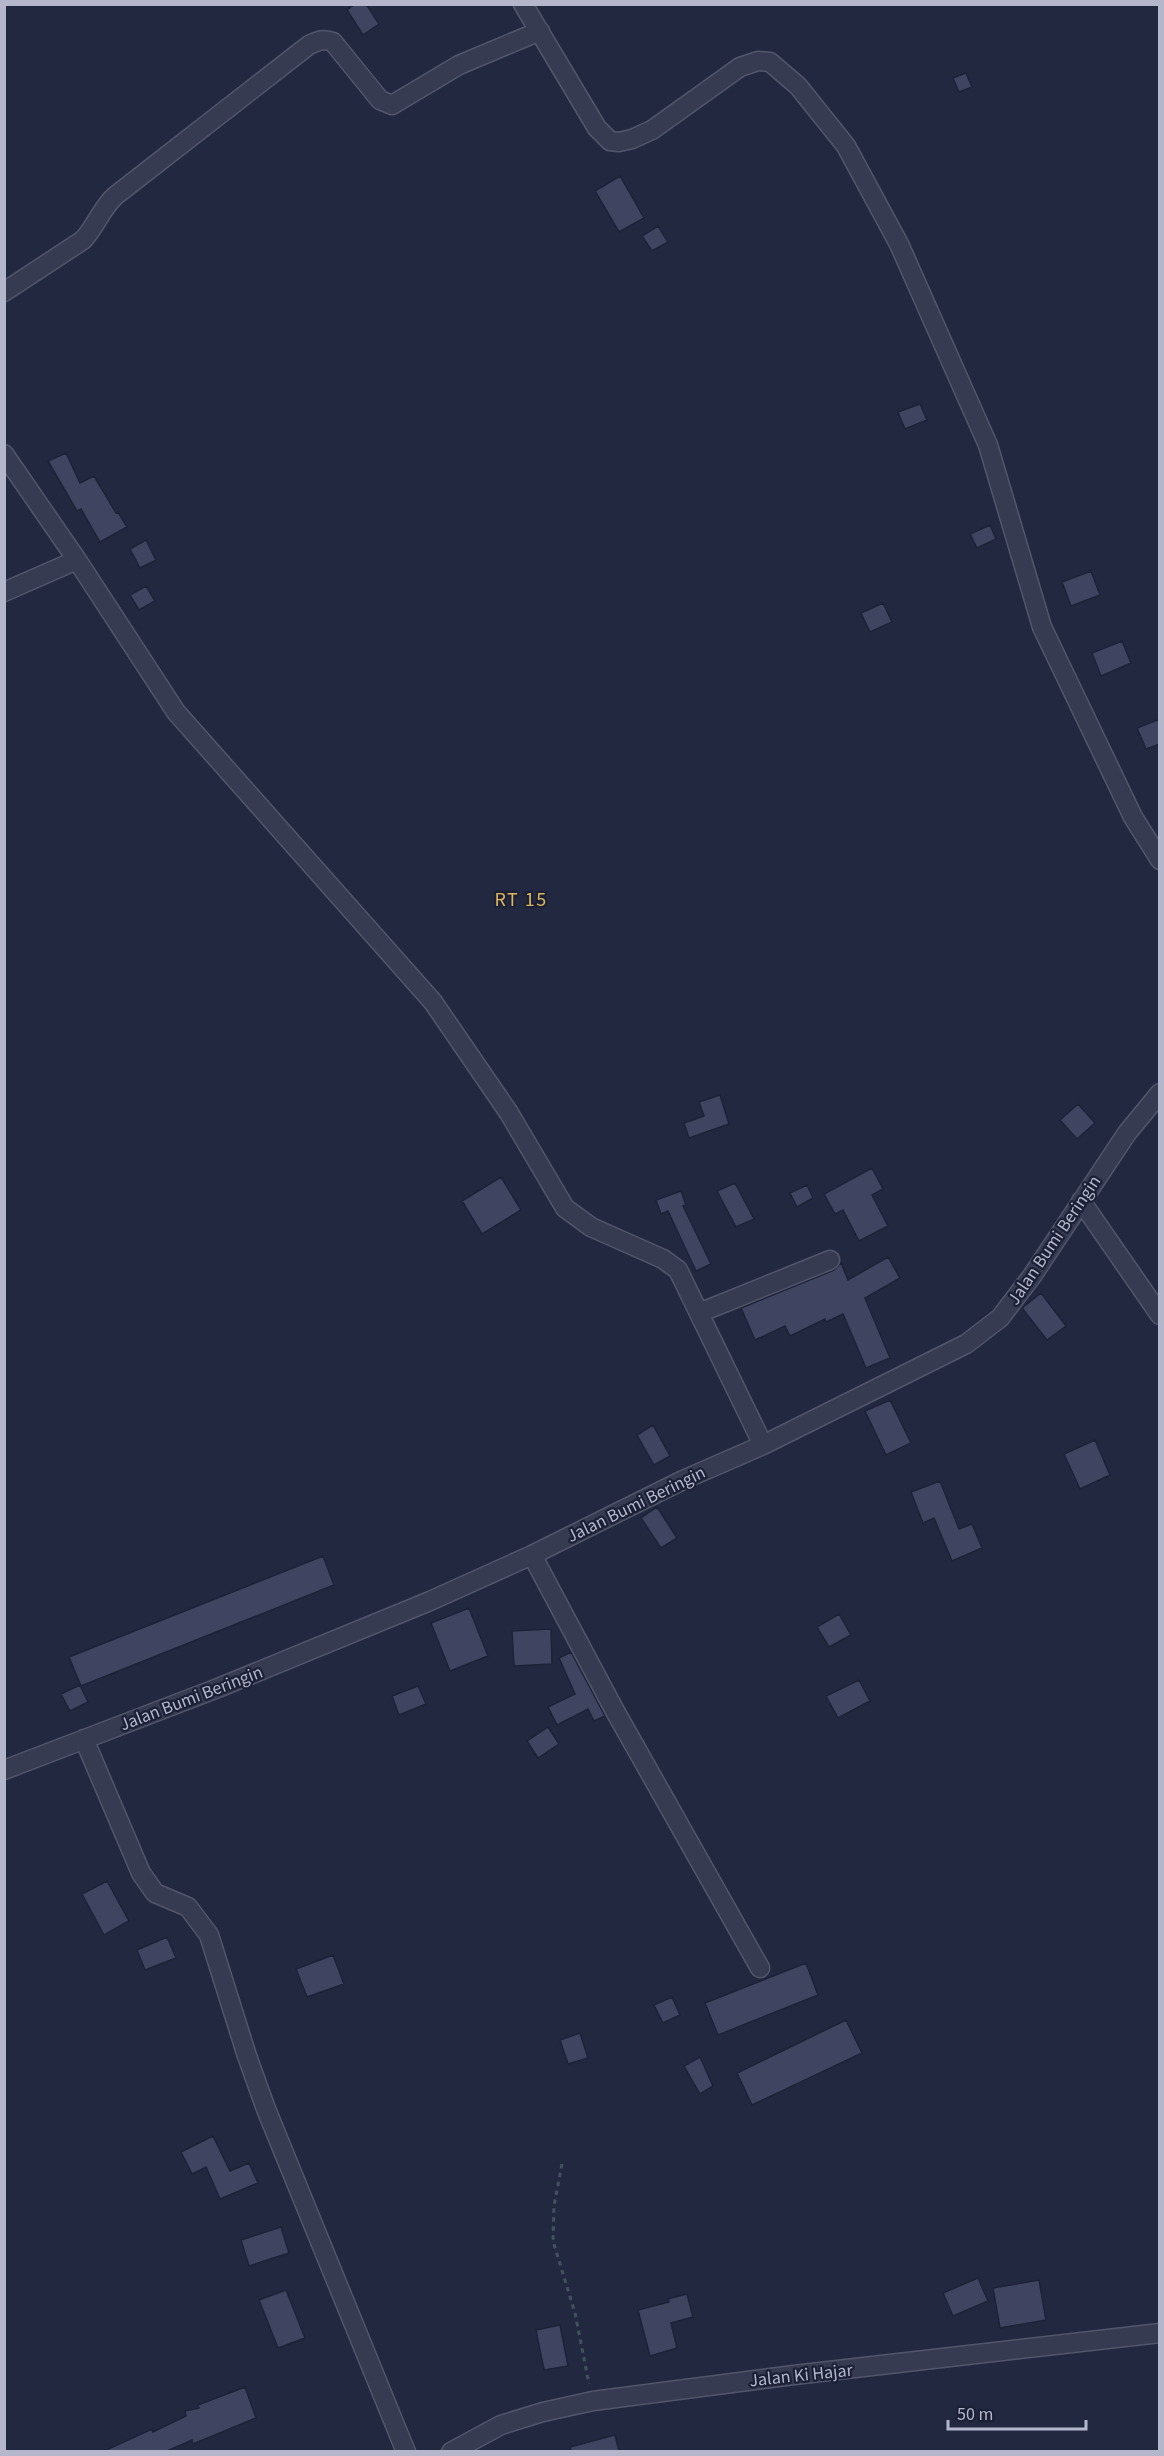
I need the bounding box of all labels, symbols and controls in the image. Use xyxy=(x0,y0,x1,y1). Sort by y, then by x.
district label: RT 15 xyxy=(494,886,548,914)
street label: Jalan Bumi Beringin xyxy=(1002,1170,1107,1310)
street label: Jalan Bumi Beringin xyxy=(563,1460,710,1549)
street label: Jalan Bumi Beringin xyxy=(116,1660,266,1737)
street label: Jalan Ki Hajar xyxy=(748,2358,855,2393)
scale bar xyxy=(948,2393,1086,2431)
text: 50 m xyxy=(957,2402,993,2427)

